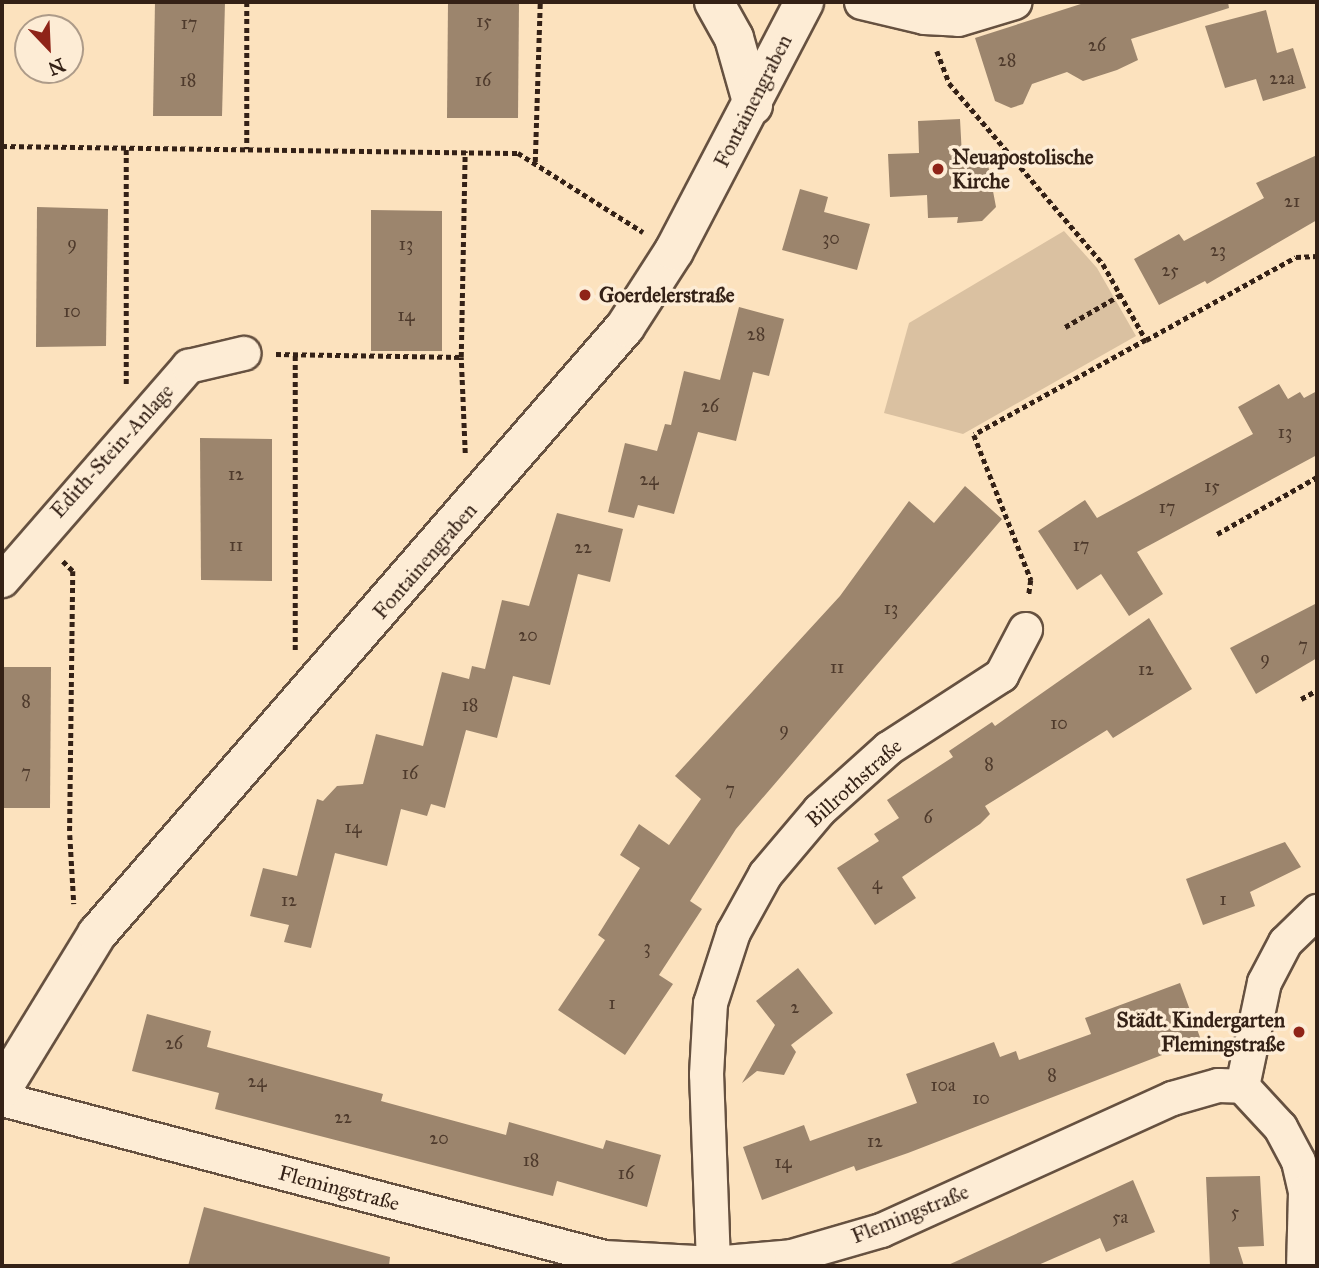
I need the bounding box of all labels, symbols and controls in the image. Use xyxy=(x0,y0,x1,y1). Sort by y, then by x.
house number: 15 xyxy=(476,10,492,32)
house number: 17 xyxy=(181,12,197,34)
north arrow xyxy=(14,14,84,84)
street label: Fontainengraben xyxy=(709,30,797,172)
house number: 26 xyxy=(1088,34,1106,56)
house number: 28 xyxy=(998,49,1016,71)
text: N xyxy=(45,53,69,81)
house number: 22a xyxy=(1269,67,1295,89)
house number: 18 xyxy=(180,69,196,91)
house number: 16 xyxy=(475,69,491,91)
place label: Neuapostolische Kirche xyxy=(952,144,1094,194)
marker: Neuapostolische Kirche xyxy=(930,161,946,177)
house number: 21 xyxy=(1284,190,1300,212)
house number: 30 xyxy=(822,227,840,249)
house number: 9 xyxy=(67,232,77,254)
house number: 13 xyxy=(399,233,413,255)
house number: 23 xyxy=(1210,239,1226,261)
house number: 25 xyxy=(1161,259,1179,281)
place label: Goerdelerstraße xyxy=(599,282,735,308)
marker: Goerdelerstraße xyxy=(577,287,593,303)
house number: 10 xyxy=(63,300,81,322)
house number: 14 xyxy=(397,304,415,326)
house number: 28 xyxy=(747,323,765,345)
street label: Edith-Stein-Anlage xyxy=(45,379,179,523)
house number: 26 xyxy=(701,395,719,417)
house number: 13 xyxy=(1278,421,1292,443)
house number: 12 xyxy=(228,463,244,485)
house number: 24 xyxy=(640,468,658,490)
house number: 15 xyxy=(1204,475,1220,497)
house number: 17 xyxy=(1159,496,1175,518)
street label: Fontainengraben xyxy=(368,498,482,624)
house number: 11 xyxy=(229,534,243,556)
house number: 17 xyxy=(1073,534,1089,556)
house number: 22 xyxy=(574,536,592,558)
house number: 13 xyxy=(884,597,898,619)
house number: 20 xyxy=(518,624,538,646)
house number: 7 xyxy=(1298,634,1308,656)
house number: 9 xyxy=(1260,647,1270,669)
house number: 11 xyxy=(830,656,844,678)
house number: 12 xyxy=(1138,658,1154,680)
house number: 8 xyxy=(21,690,31,712)
house number: 18 xyxy=(462,694,478,716)
house number: 10 xyxy=(1050,712,1068,734)
house number: 9 xyxy=(779,718,789,740)
street label: Billrothstraße xyxy=(801,733,907,833)
house number: 8 xyxy=(984,753,994,775)
house number: 7 xyxy=(21,761,31,783)
house number: 16 xyxy=(402,762,418,784)
house number: 7 xyxy=(725,778,735,800)
house number: 6 xyxy=(923,806,933,828)
house number: 14 xyxy=(344,816,362,838)
house number: 4 xyxy=(872,872,882,894)
house number: 1 xyxy=(1219,888,1227,910)
house number: 12 xyxy=(281,889,297,911)
house number: 3 xyxy=(643,936,651,958)
house number: 1 xyxy=(608,992,616,1014)
house number: 2 xyxy=(791,996,799,1018)
place label: Städt. Kindergarten Flemingstraße xyxy=(1117,1007,1285,1057)
marker: Städt. Kindergarten Flemingstraße xyxy=(1291,1024,1307,1040)
house number: 26 xyxy=(165,1032,183,1054)
house number: 8 xyxy=(1047,1064,1057,1086)
house number: 24 xyxy=(248,1070,266,1092)
house number: 10a xyxy=(930,1074,956,1096)
house number: 10 xyxy=(972,1087,990,1109)
house number: 22 xyxy=(334,1106,352,1128)
house number: 20 xyxy=(429,1127,449,1149)
house number: 12 xyxy=(867,1130,883,1152)
house number: 18 xyxy=(523,1149,539,1171)
house number: 14 xyxy=(774,1151,792,1173)
street label: Flemingstraße xyxy=(276,1160,402,1216)
house number: 16 xyxy=(618,1162,634,1184)
street label: Flemingstraße xyxy=(848,1179,972,1249)
house number: 5 xyxy=(1231,1201,1239,1223)
house number: 5a xyxy=(1112,1206,1128,1228)

